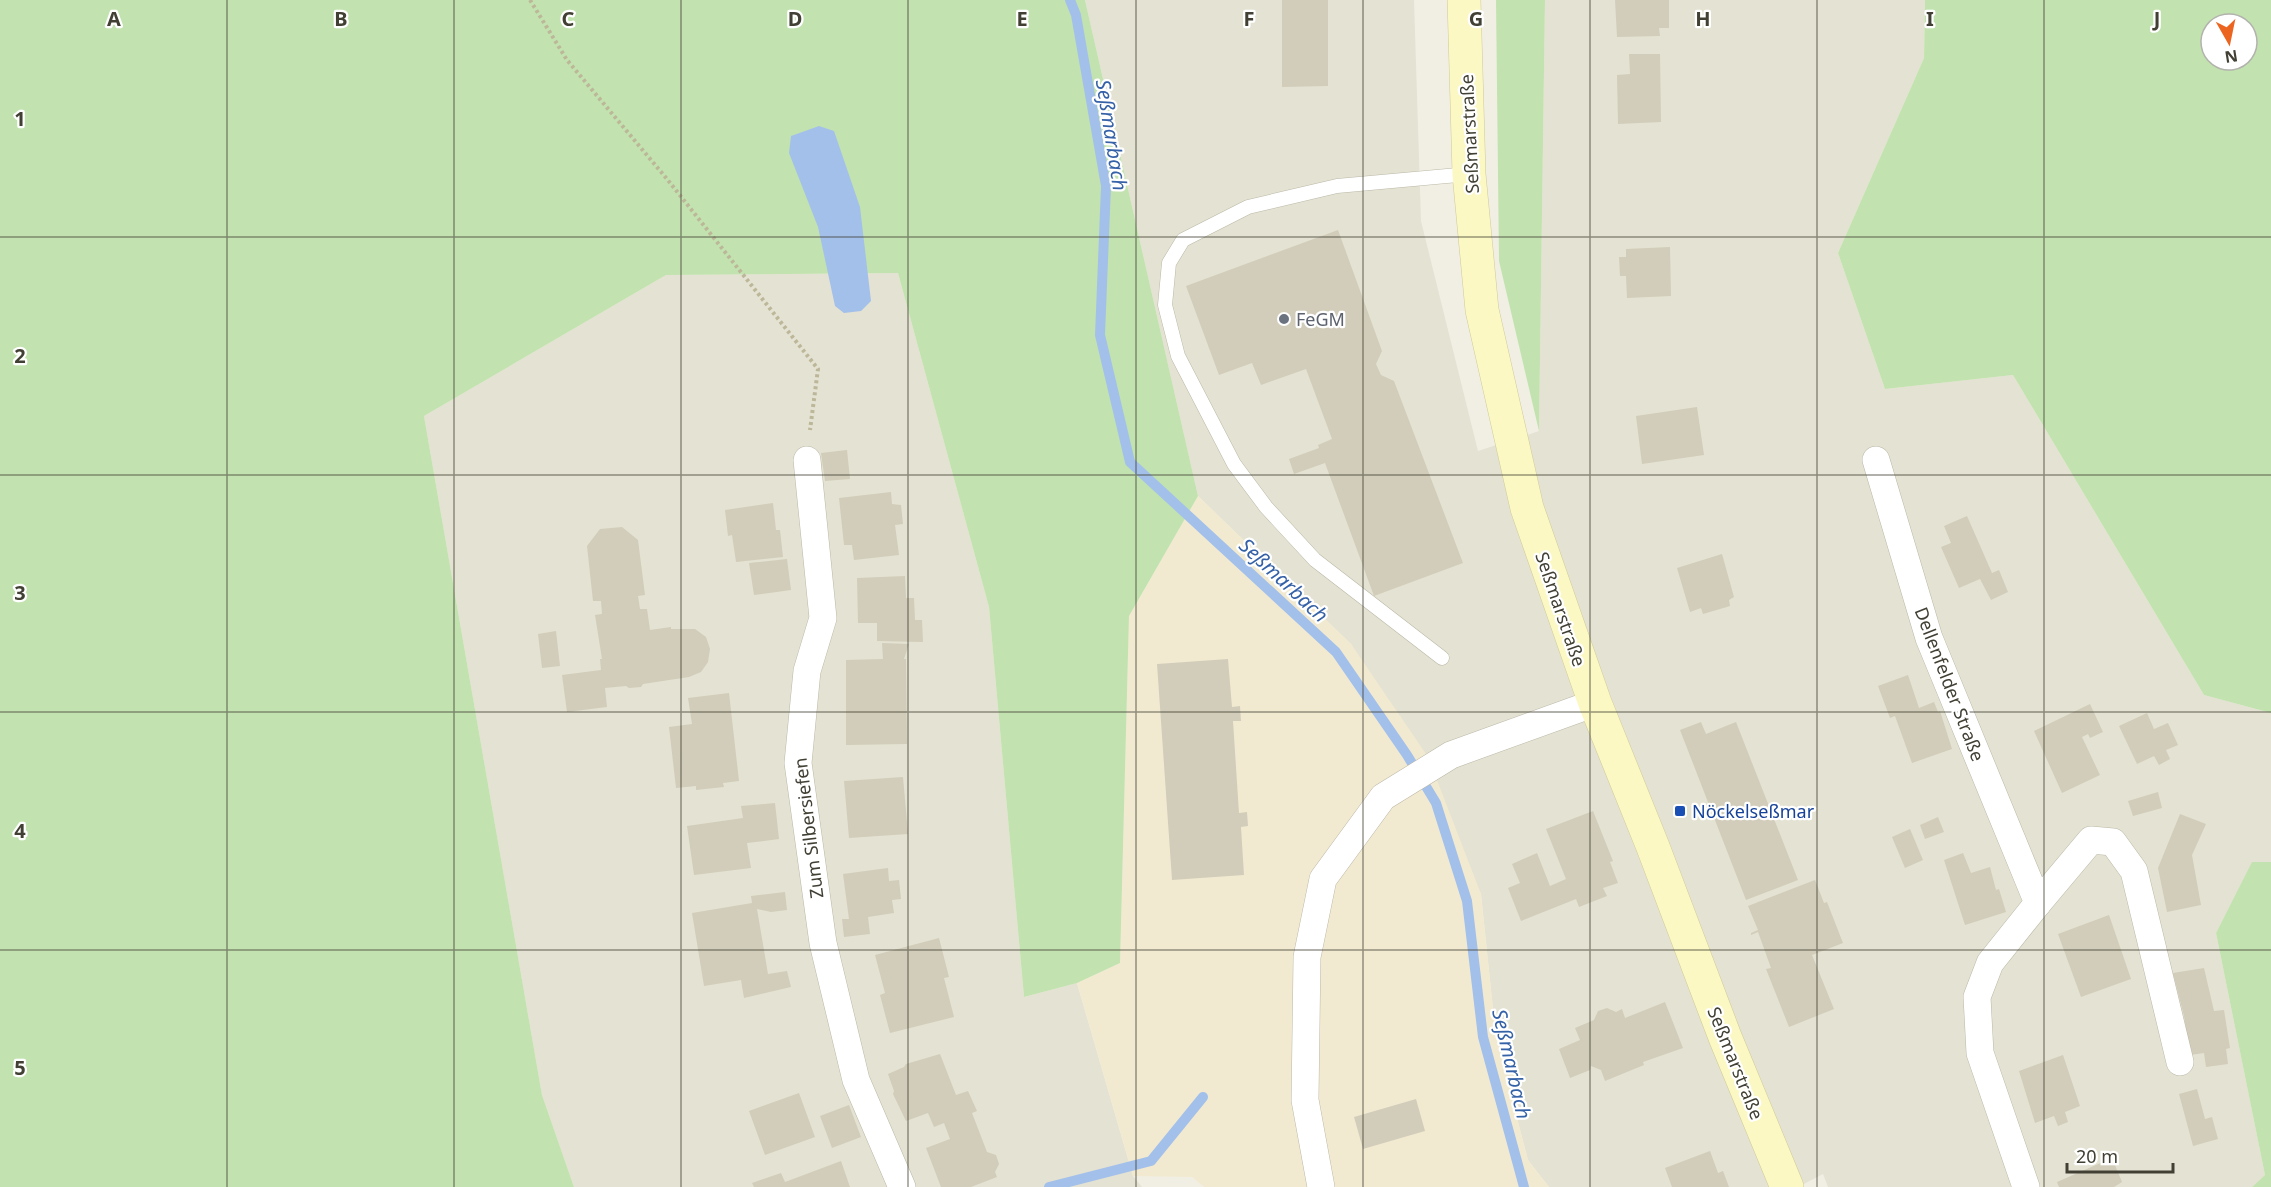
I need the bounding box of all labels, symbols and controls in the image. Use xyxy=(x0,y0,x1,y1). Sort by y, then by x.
text: A xyxy=(107,5,121,32)
text: B xyxy=(334,5,348,32)
text: C xyxy=(562,5,575,32)
text: D xyxy=(788,5,802,32)
text: E xyxy=(1016,5,1028,32)
text: F xyxy=(1244,5,1254,32)
text: G xyxy=(1469,5,1483,32)
text: H xyxy=(1695,5,1711,32)
text: I xyxy=(1926,5,1934,32)
text: J xyxy=(2152,5,2160,32)
north arrow xyxy=(2199,12,2259,72)
text: N xyxy=(2223,45,2239,69)
street label: Seßmarstraße xyxy=(1454,74,1484,194)
water label: Seßmarbach xyxy=(1090,77,1134,193)
text: 1 xyxy=(14,105,26,132)
place label: FeGM xyxy=(1296,307,1345,331)
marker: FeGM xyxy=(1277,312,1291,326)
text: 2 xyxy=(14,342,26,369)
water label: Seßmarbach xyxy=(1234,532,1334,628)
street label: Seßmarstraße xyxy=(1530,549,1592,669)
text: 3 xyxy=(14,579,26,606)
street label: Dellenfelder Straße xyxy=(1910,603,1990,765)
street label: Zum Silbersiefen xyxy=(787,756,829,900)
place label: Nöckelseßmar xyxy=(1692,799,1815,823)
marker: Nöckelseßmar xyxy=(1673,804,1687,818)
text: 4 xyxy=(14,817,26,844)
street label: Seßmarstraße xyxy=(1702,1003,1770,1123)
water label: Seßmarbach xyxy=(1486,1006,1538,1122)
text: 5 xyxy=(14,1054,26,1081)
scale bar xyxy=(2067,1136,2174,1174)
text: 20 m xyxy=(2076,1144,2118,1168)

